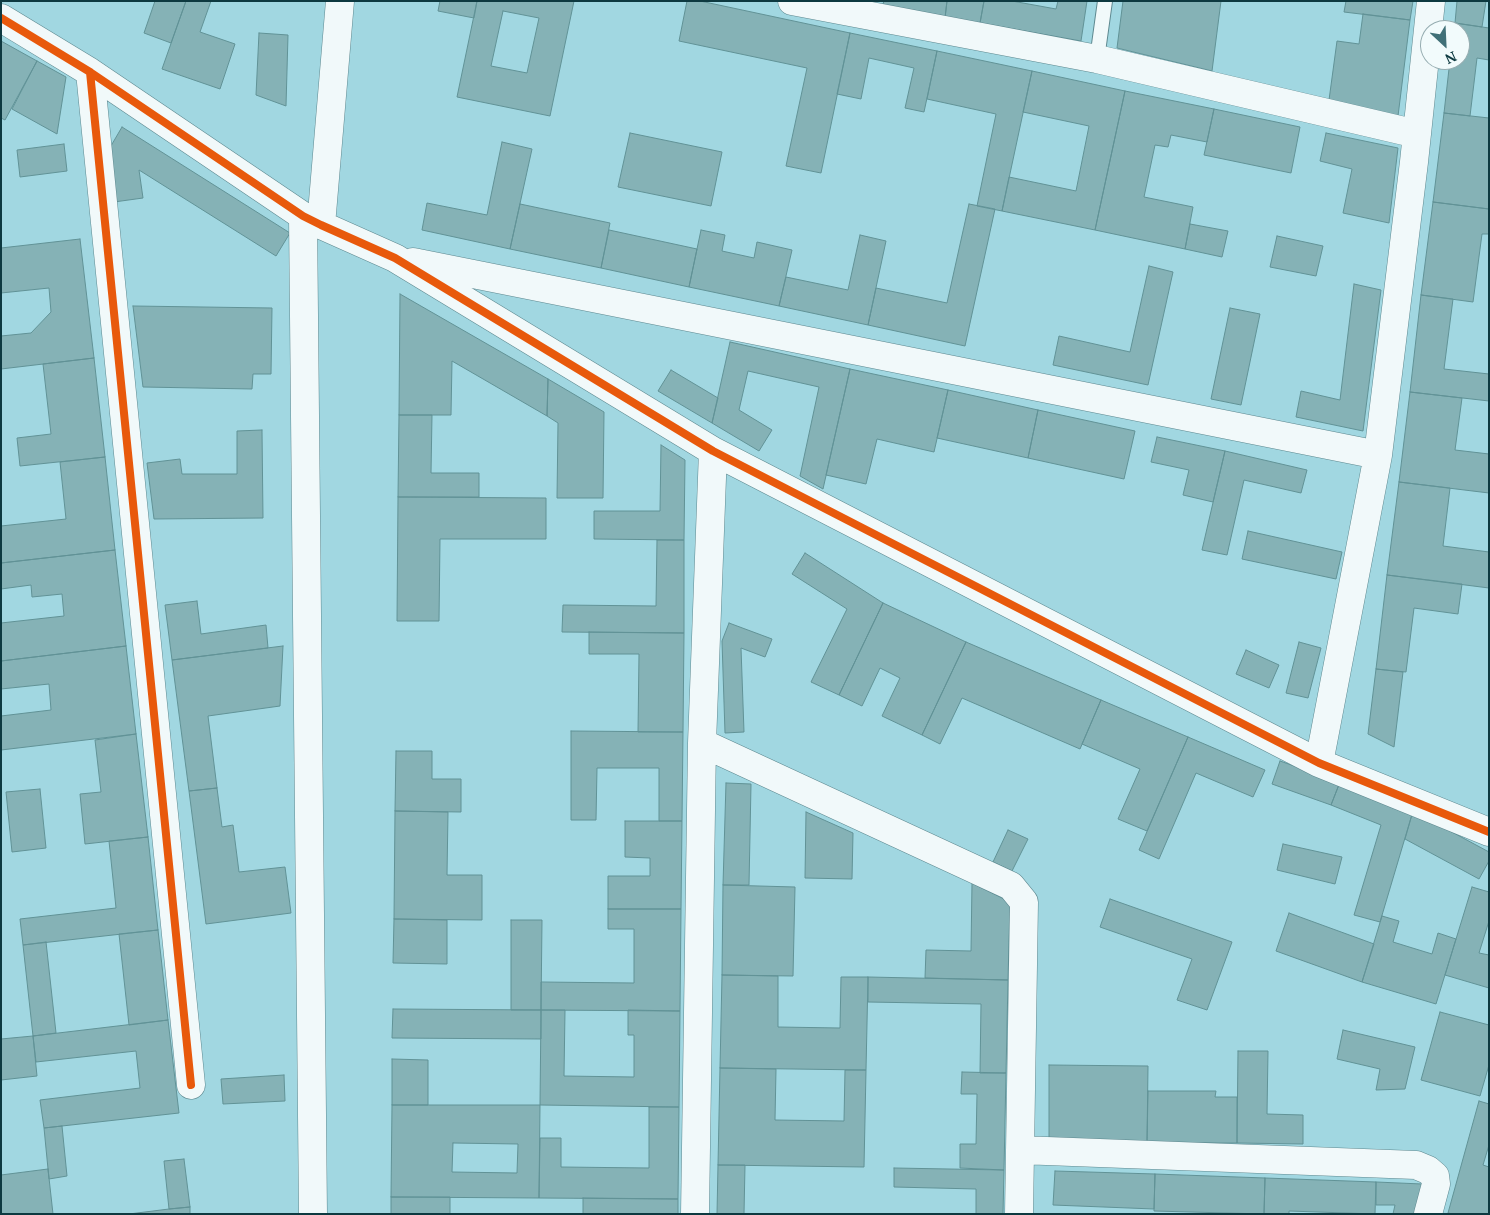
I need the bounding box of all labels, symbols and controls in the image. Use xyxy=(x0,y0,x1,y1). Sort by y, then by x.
north arrow xyxy=(1420,20,1470,70)
text: N xyxy=(1442,47,1460,69)

